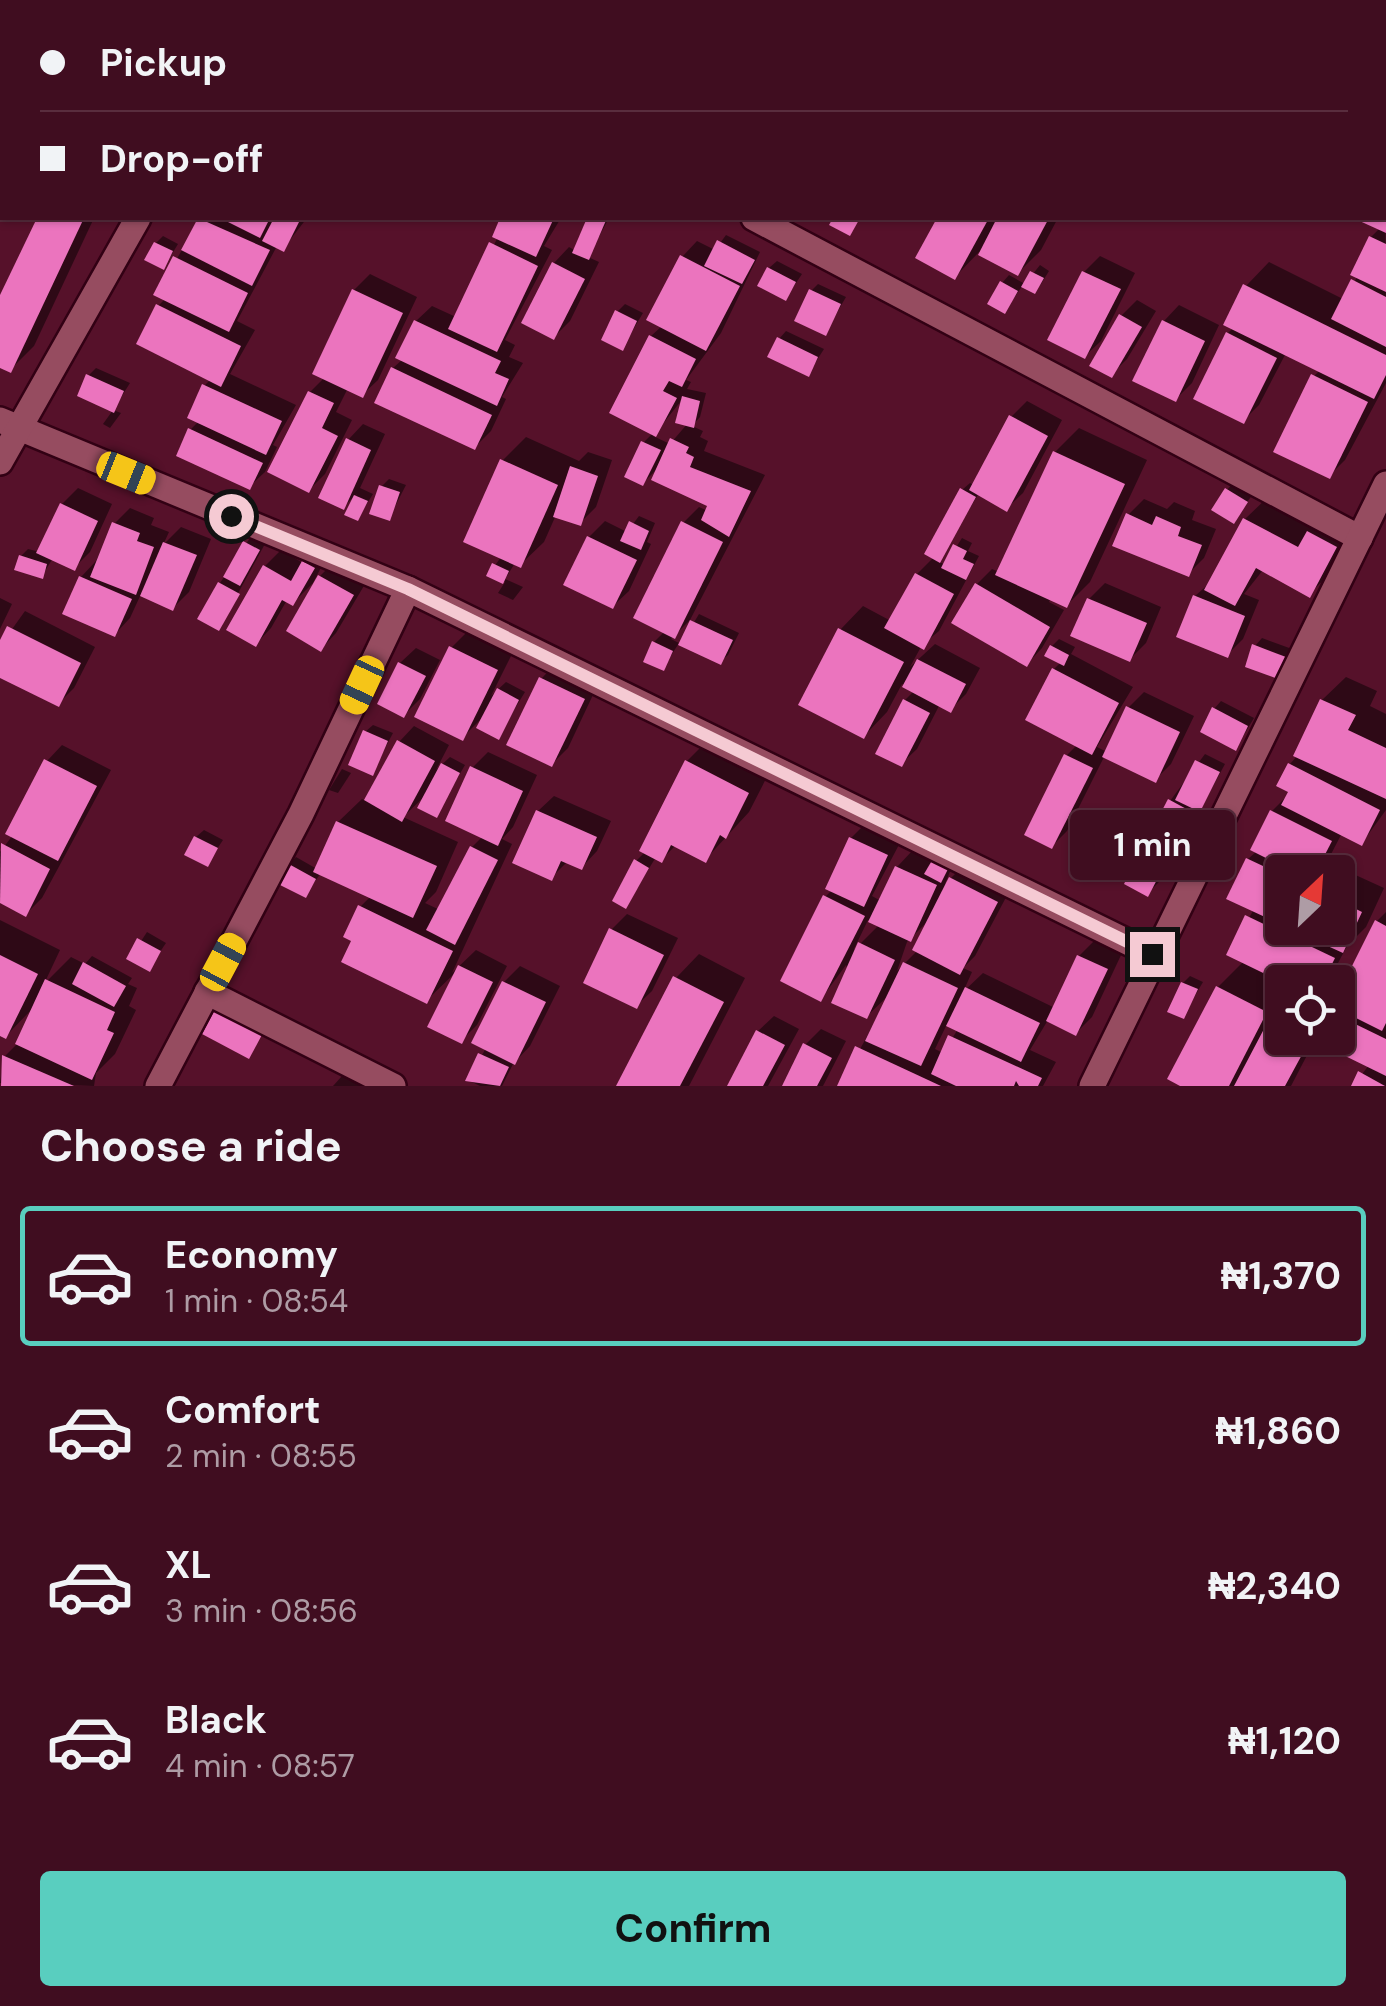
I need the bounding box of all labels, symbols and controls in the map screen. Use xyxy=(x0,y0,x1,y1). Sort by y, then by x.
text: Pickup xyxy=(100,38,227,88)
text: Drop-off xyxy=(100,134,263,184)
car xyxy=(93,448,159,498)
route start xyxy=(209,494,254,539)
car xyxy=(336,651,388,719)
callout: 1 min xyxy=(1070,809,1234,879)
text: 1 min xyxy=(1114,824,1191,866)
north arrow xyxy=(1265,855,1355,945)
map controls xyxy=(1265,855,1355,1055)
car xyxy=(196,928,250,996)
route end xyxy=(1130,932,1175,977)
button: locate xyxy=(1265,965,1355,1055)
text: Choose a ride xyxy=(40,1116,342,1175)
text: Economy xyxy=(165,1230,338,1280)
icon: car xyxy=(45,1231,135,1321)
text: ₦1,370 xyxy=(1221,1251,1341,1301)
text: 1 min · 08:54 xyxy=(165,1280,348,1322)
text: Comfort xyxy=(165,1385,321,1435)
icon: car xyxy=(45,1386,135,1476)
text: ₦1,860 xyxy=(1215,1406,1341,1456)
text: 2 min · 08:55 xyxy=(165,1435,357,1477)
text: XL xyxy=(165,1540,212,1590)
icon: car xyxy=(45,1541,135,1631)
text: ₦2,340 xyxy=(1208,1561,1341,1611)
text: 3 min · 08:56 xyxy=(165,1590,358,1632)
text: Black xyxy=(165,1695,267,1745)
icon: car xyxy=(45,1696,135,1786)
text: ₦1,120 xyxy=(1228,1716,1341,1766)
text: 4 min · 08:57 xyxy=(165,1745,355,1787)
button: Confirm xyxy=(40,1871,1346,1986)

